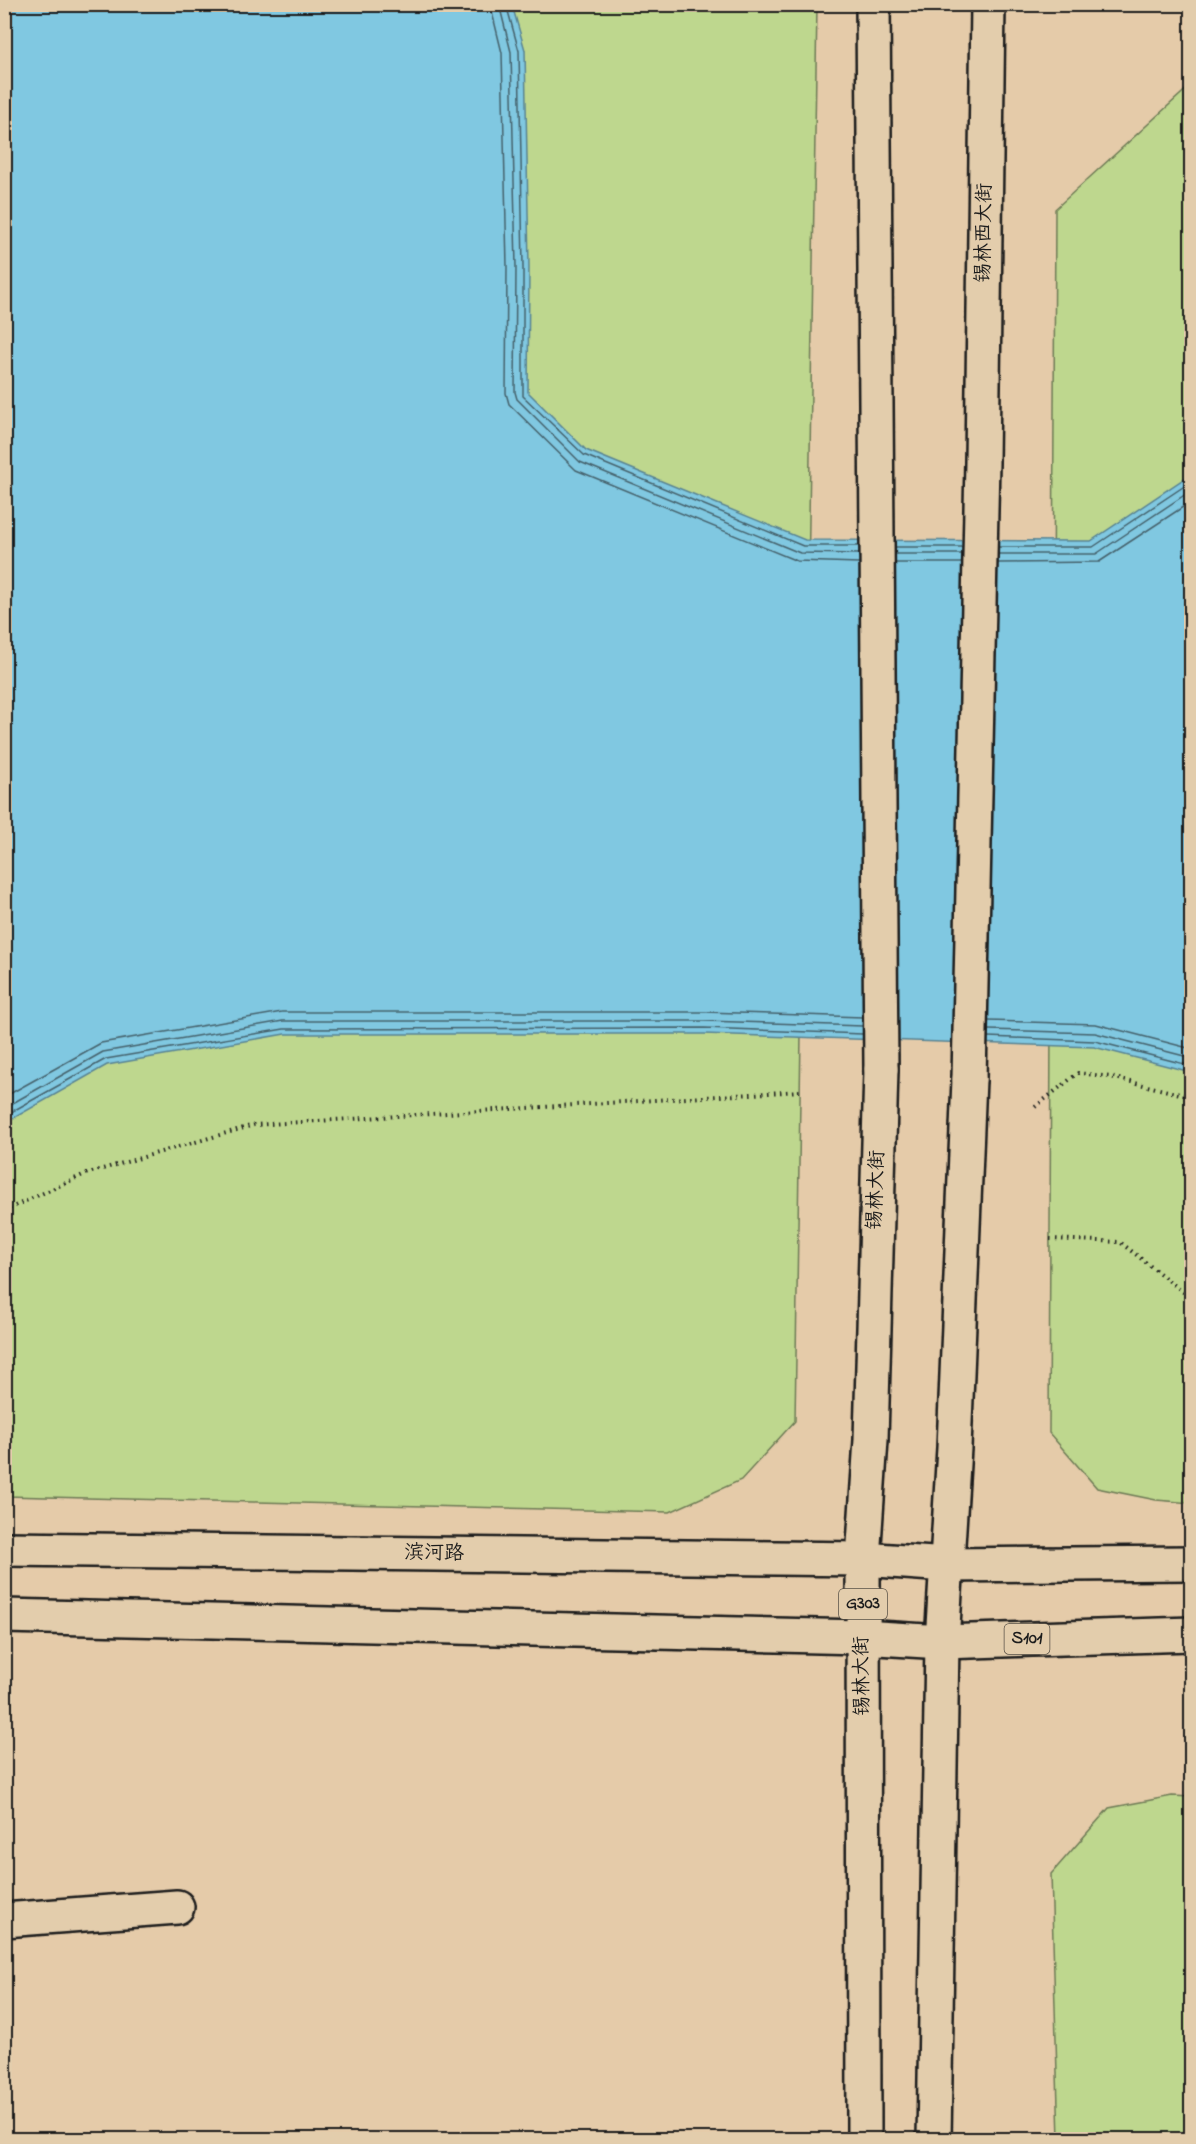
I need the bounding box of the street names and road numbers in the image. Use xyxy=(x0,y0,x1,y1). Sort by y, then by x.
street label: 锡林西大街 xyxy=(970,183,1000,283)
street label: 锡林大街 xyxy=(861,1150,893,1230)
street label: 滨河路 xyxy=(404,1539,465,1569)
road number: G303 xyxy=(839,1589,887,1619)
road number: S101 xyxy=(1004,1624,1050,1654)
street label: 锡林大街 xyxy=(848,1636,878,1716)

